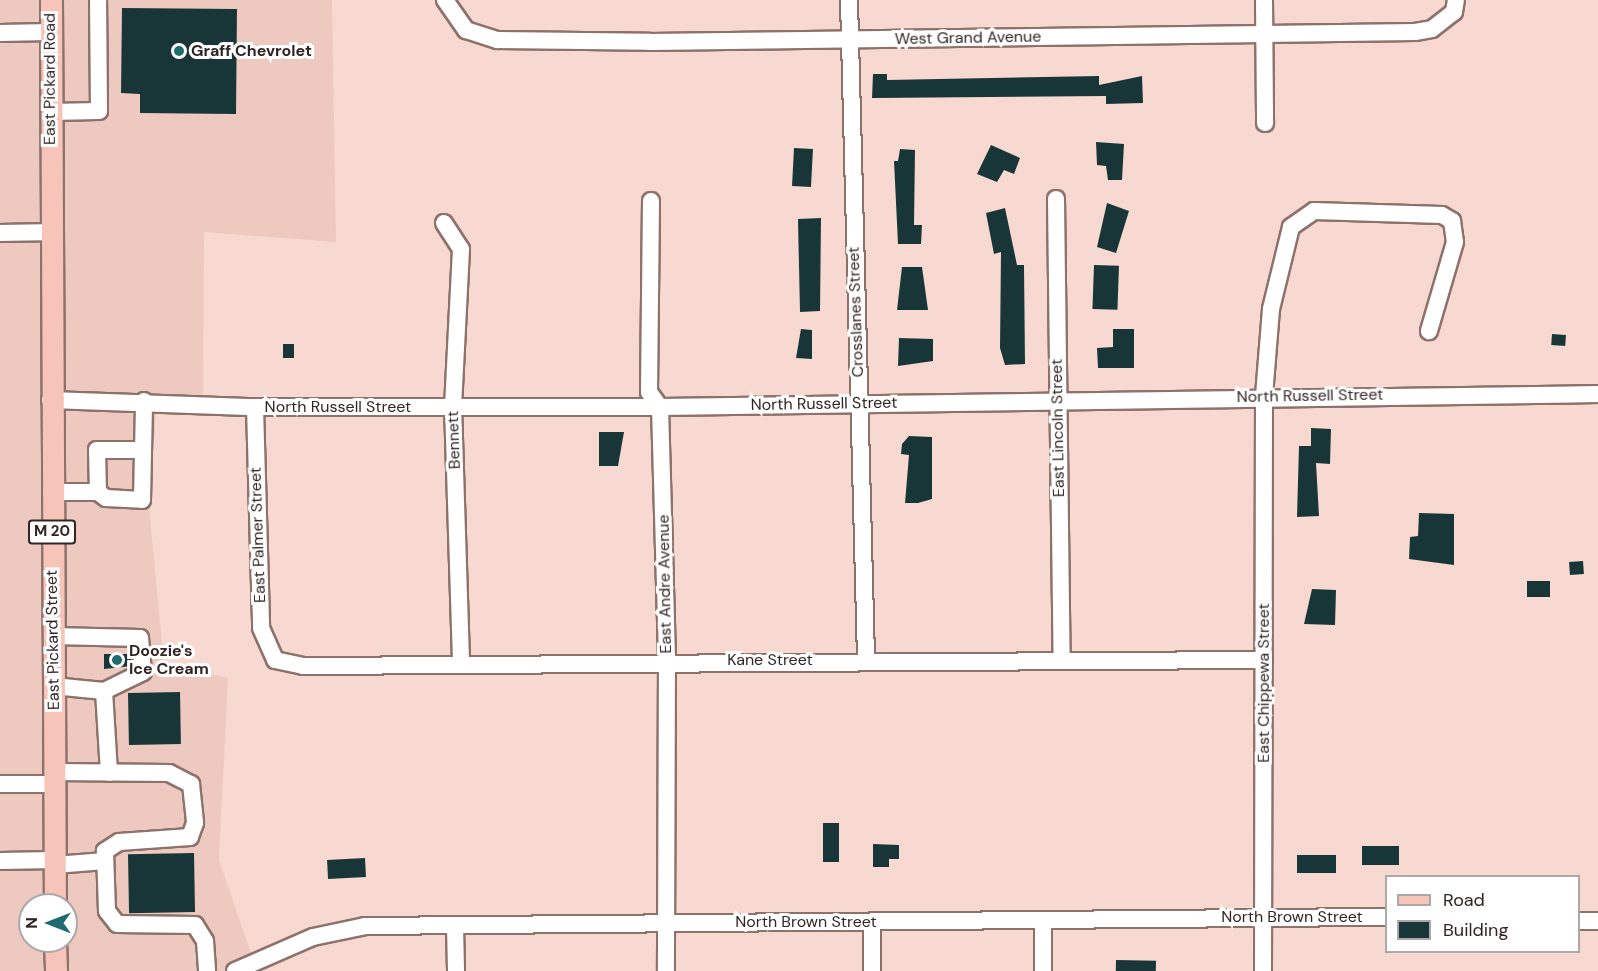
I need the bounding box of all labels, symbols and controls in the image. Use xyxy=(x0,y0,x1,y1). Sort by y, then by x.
street label: East Pickard Road xyxy=(40,13,60,145)
street label: West Grand Avenue xyxy=(895,27,1041,49)
place label: Graff Chevrolet xyxy=(191,41,312,61)
marker: Graff Chevrolet xyxy=(172,44,186,58)
street label: Crosslanes Street xyxy=(844,246,868,378)
street label: East Lincoln Street xyxy=(1047,359,1069,497)
street label: North Russell Street xyxy=(1236,385,1384,407)
street label: North Russell Street xyxy=(750,393,898,415)
street label: North Russell Street xyxy=(265,397,411,417)
street label: Bennett xyxy=(443,410,465,470)
street label: East Palmer Street xyxy=(246,467,270,603)
street label: East Andre Avenue xyxy=(654,514,676,654)
road number: M 20 xyxy=(28,520,76,544)
street label: East Pickard Street xyxy=(42,570,64,710)
street label: East Chippewa Street xyxy=(1254,603,1274,763)
place label: Doozie's Ice Cream xyxy=(129,641,209,679)
street label: Kane Street xyxy=(727,650,813,670)
marker: Doozie's Ice Cream xyxy=(110,653,124,667)
legend xyxy=(1385,875,1580,953)
text: Road xyxy=(1443,888,1485,912)
north arrow xyxy=(18,893,78,953)
street label: North Brown Street xyxy=(1221,907,1363,927)
street label: North Brown Street xyxy=(735,912,877,932)
text: N xyxy=(21,917,42,929)
text: Building xyxy=(1443,918,1508,942)

